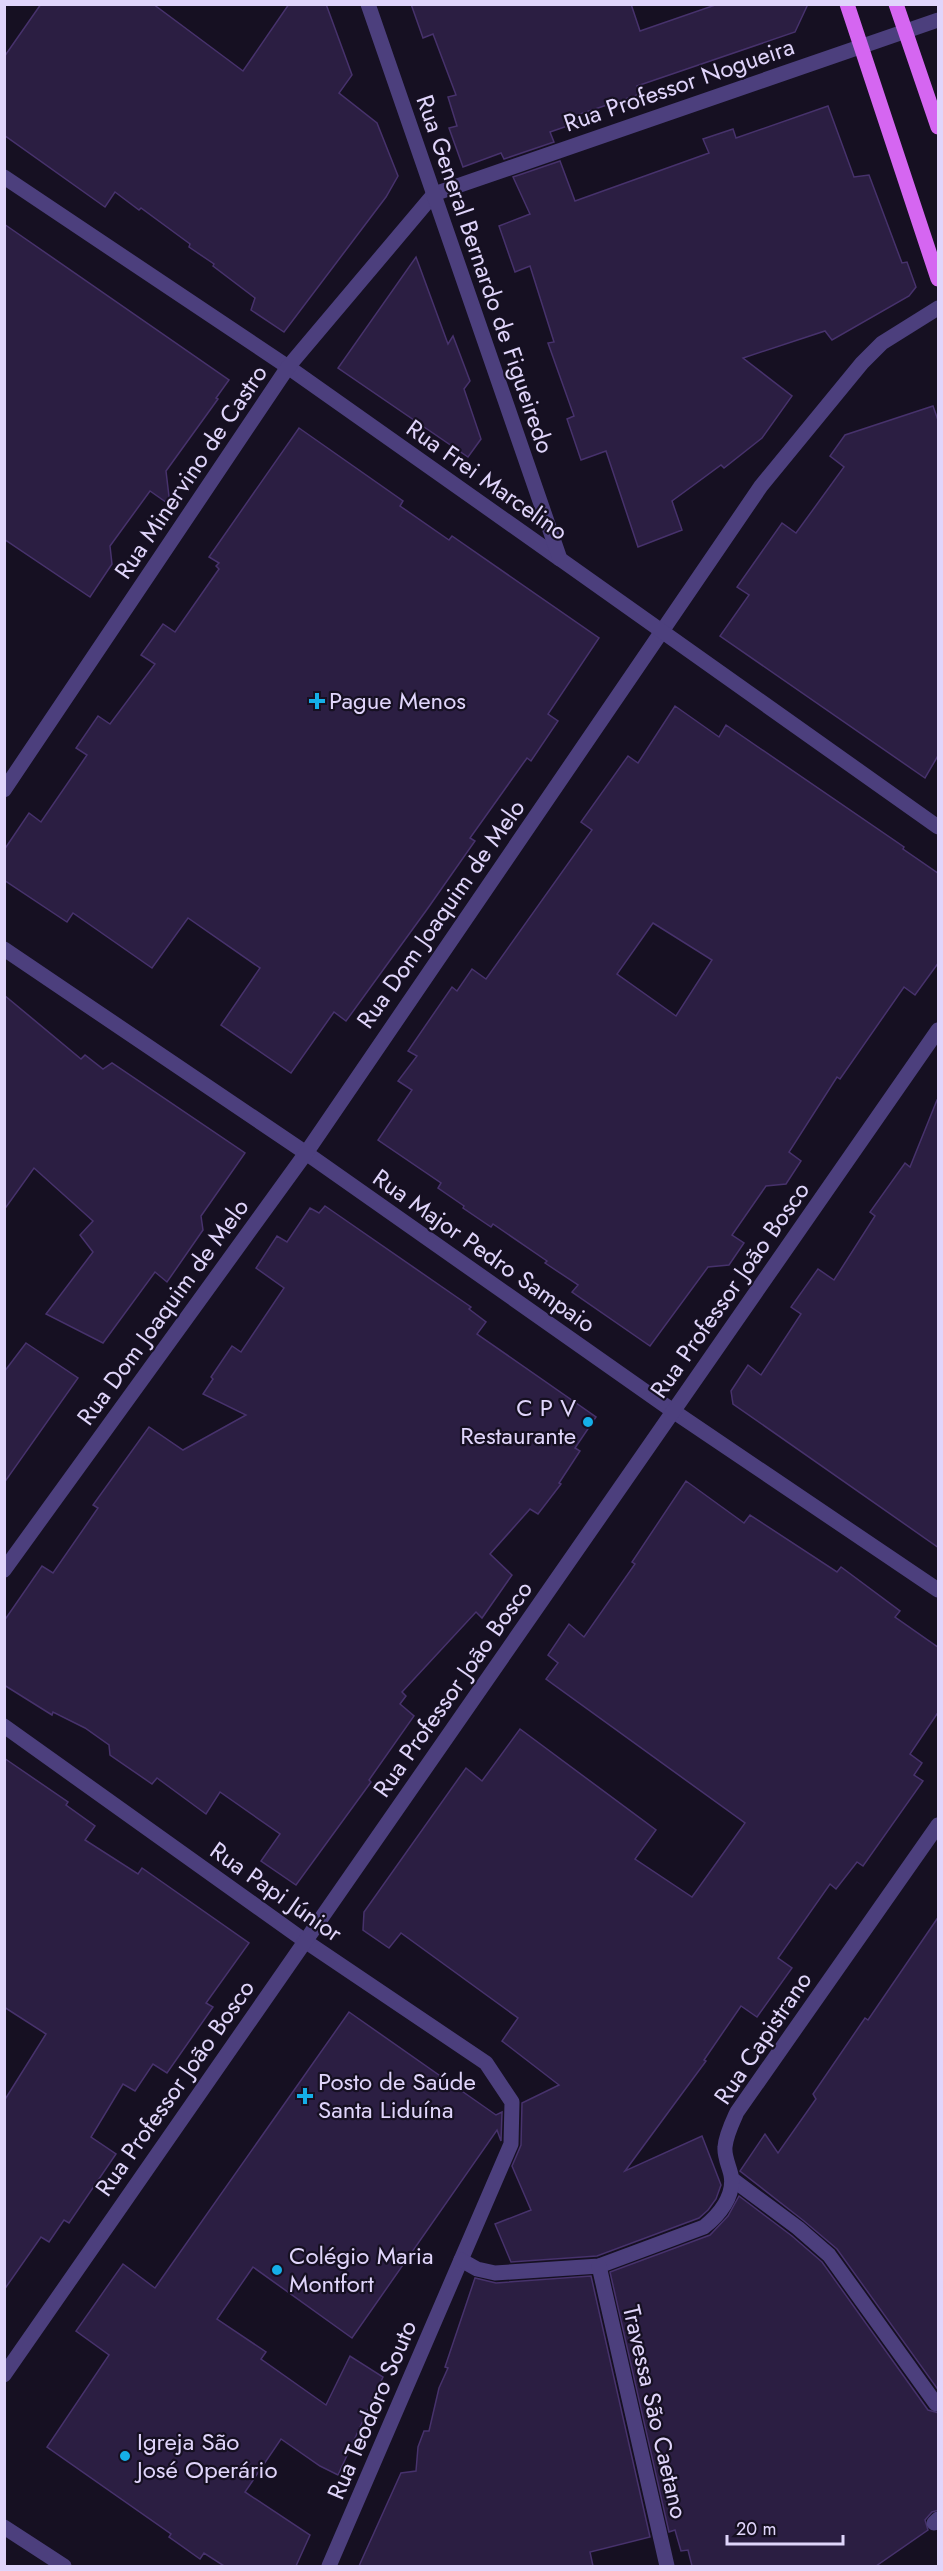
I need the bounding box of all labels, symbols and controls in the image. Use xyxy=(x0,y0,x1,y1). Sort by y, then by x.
street label: Rua Professor Nogueira xyxy=(559,29,799,140)
street label: Rua General Bernardo de Figueiredo xyxy=(408,90,563,458)
street label: Rua Minervino de Castro xyxy=(106,358,275,586)
street label: Rua Frei Marcelino xyxy=(399,411,575,548)
place label: Pague Menos xyxy=(329,683,466,718)
marker: Pague Menos xyxy=(310,694,324,708)
street label: Rua Dom Joaquim de Melo xyxy=(348,792,533,1035)
street label: Rua Major Pedro Sampaio xyxy=(366,1160,603,1341)
street label: Rua Professor João Bosco xyxy=(642,1174,818,1405)
street label: Rua Dom Joaquim de Melo xyxy=(68,1191,257,1432)
place label: C P V Restaurante xyxy=(460,1390,576,1453)
marker: C P V Restaurante xyxy=(581,1415,595,1429)
street label: Rua Professor João Bosco xyxy=(365,1573,541,1804)
street label: Rua Papi Júnior xyxy=(203,1833,350,1951)
street label: Rua Capistrano xyxy=(705,1964,820,2111)
street label: Rua Professor João Bosco xyxy=(87,1972,263,2203)
place label: Posto de Saúde Santa Liduína xyxy=(318,2064,476,2127)
marker: Posto de Saúde Santa Liduína xyxy=(296,2087,314,2105)
place label: Colégio Maria Montfort xyxy=(289,2238,434,2301)
marker: Colégio Maria Montfort xyxy=(270,2263,284,2277)
street label: Travessa São Caetano xyxy=(614,2302,697,2522)
street label: Rua Teodoro Souto xyxy=(318,2315,425,2505)
place label: Igreja São José Operário xyxy=(134,2424,278,2487)
marker: Igreja São José Operário xyxy=(118,2449,132,2463)
scale bar xyxy=(727,2508,842,2546)
text: 20 m xyxy=(736,2516,776,2542)

